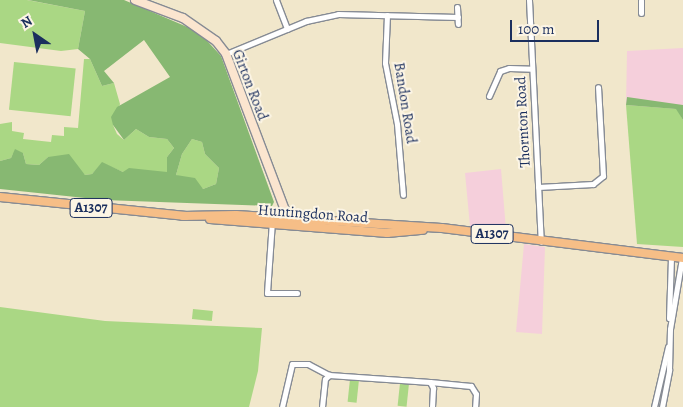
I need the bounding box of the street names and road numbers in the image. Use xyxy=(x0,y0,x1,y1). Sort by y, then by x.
street label: Girton Road xyxy=(228,47,272,123)
street label: Bandon Road xyxy=(390,61,420,145)
street label: Thornton Road xyxy=(512,76,534,168)
road number: A1307 xyxy=(68,197,114,220)
street label: Huntingdon Road xyxy=(257,201,369,227)
road number: A1307 xyxy=(470,222,514,245)

